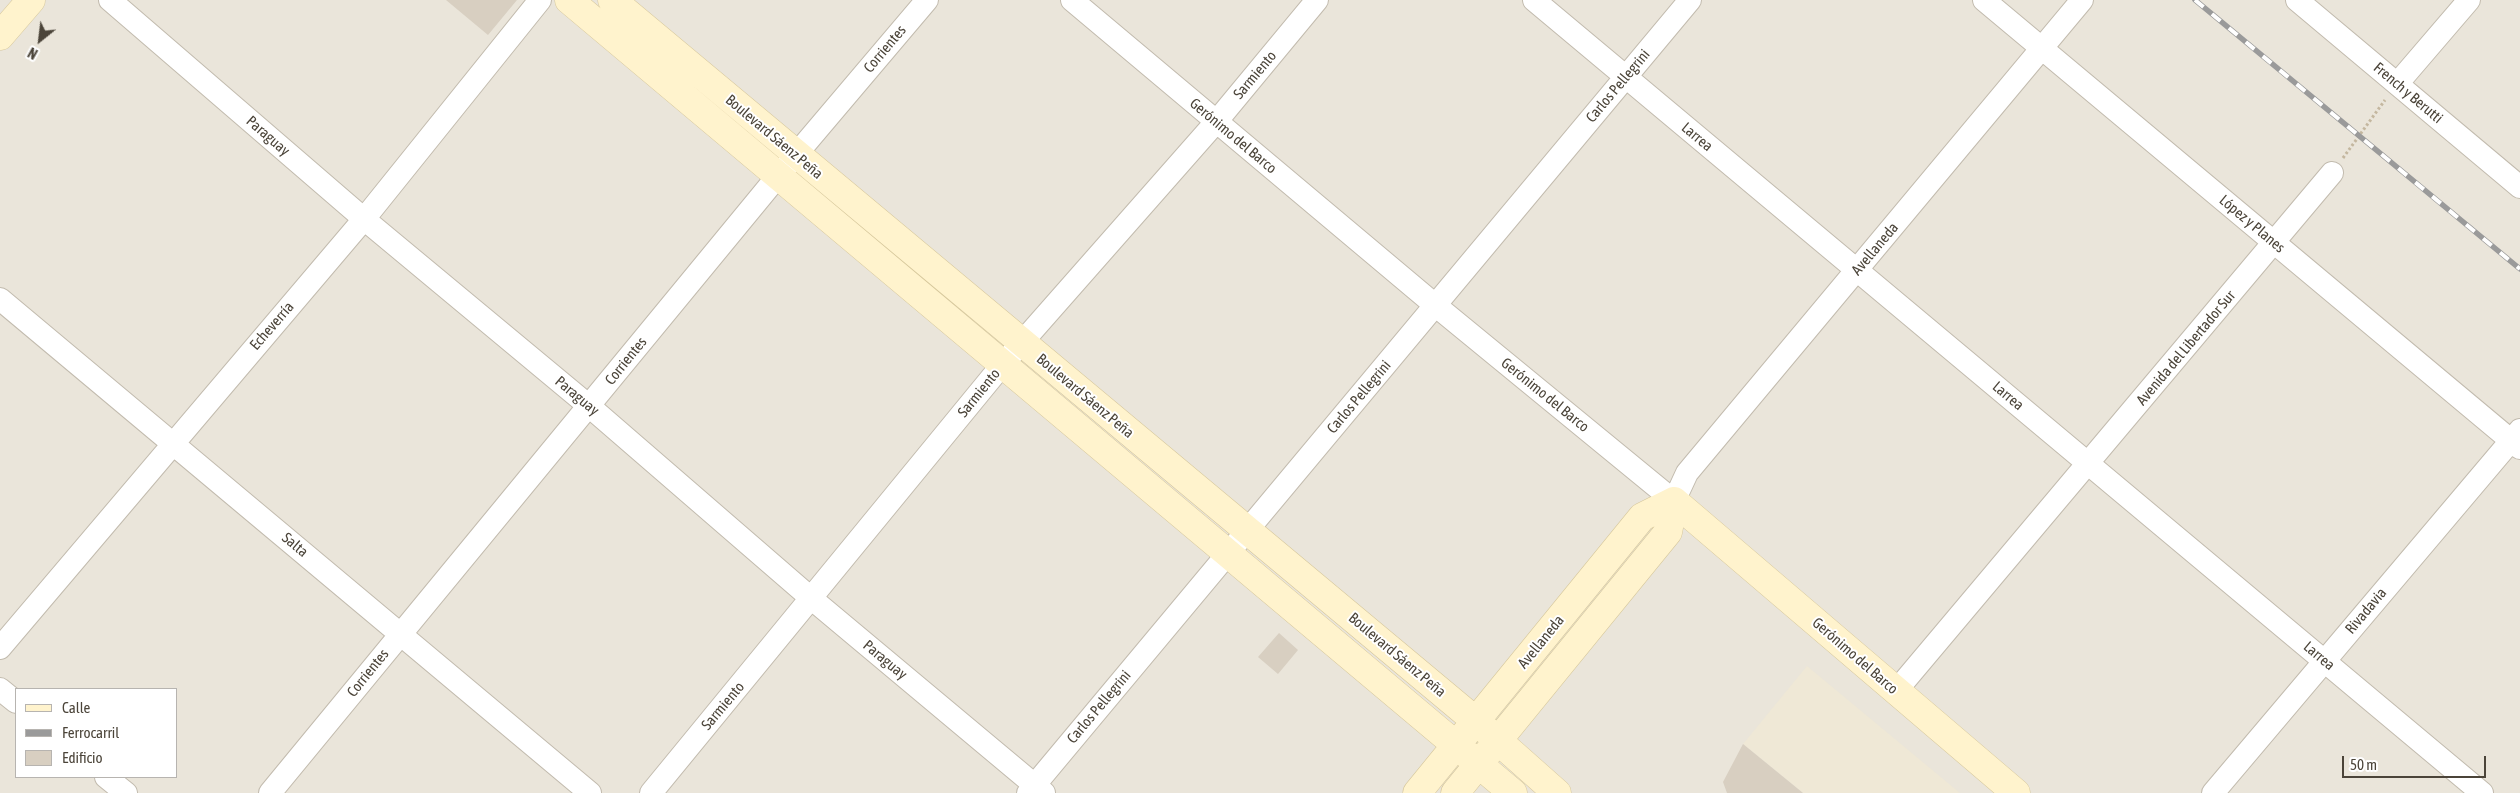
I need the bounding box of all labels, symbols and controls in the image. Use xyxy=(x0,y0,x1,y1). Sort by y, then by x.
north arrow xyxy=(15,15,65,65)
street label: Corrientes xyxy=(860,22,910,76)
text: N xyxy=(25,44,40,62)
street label: Carlos Pellegrini xyxy=(1582,46,1654,126)
street label: Sarmiento xyxy=(1230,47,1280,103)
street label: French y Berutti xyxy=(2370,59,2446,127)
street label: Boulevard Sáenz Peña xyxy=(722,91,826,183)
street label: Gerónimo del Barco xyxy=(1186,94,1280,178)
street label: Paraguay xyxy=(242,112,294,160)
street label: Larrea xyxy=(1678,119,1716,155)
street label: López y Planes xyxy=(2216,191,2288,257)
street label: Avellaneda xyxy=(1848,219,1902,279)
street label: Avenida del Libertador Sur xyxy=(2133,287,2239,409)
street label: Echeverría xyxy=(246,298,298,354)
street label: Corrientes xyxy=(601,333,651,389)
street label: Boulevard Sáenz Peña xyxy=(1033,350,1137,442)
street label: Gerónimo del Barco xyxy=(1497,354,1593,436)
street label: Carlos Pellegrini xyxy=(1323,357,1395,437)
street label: Sarmiento xyxy=(954,365,1004,421)
street label: Paraguay xyxy=(551,372,603,420)
street label: Larrea xyxy=(1989,378,2027,414)
street label: Salta xyxy=(278,529,312,561)
street label: Rivadavia xyxy=(2342,584,2390,638)
street label: Boulevard Sáenz Peña xyxy=(1345,609,1449,701)
street label: Avellaneda xyxy=(1514,612,1568,672)
street label: Gerónimo del Barco xyxy=(1808,614,1902,698)
street label: Paraguay xyxy=(859,636,911,684)
street label: Larrea xyxy=(2300,638,2338,674)
street label: Corrientes xyxy=(343,645,393,701)
street label: Carlos Pellegrini xyxy=(1063,667,1135,747)
street label: Sarmiento xyxy=(698,678,748,734)
legend xyxy=(15,688,178,778)
text: Calle xyxy=(62,699,90,716)
text: Ferrocarril xyxy=(62,724,119,741)
scale bar xyxy=(2345,746,2489,778)
text: Edificio xyxy=(62,749,103,766)
text: 50 m xyxy=(2350,756,2377,773)

